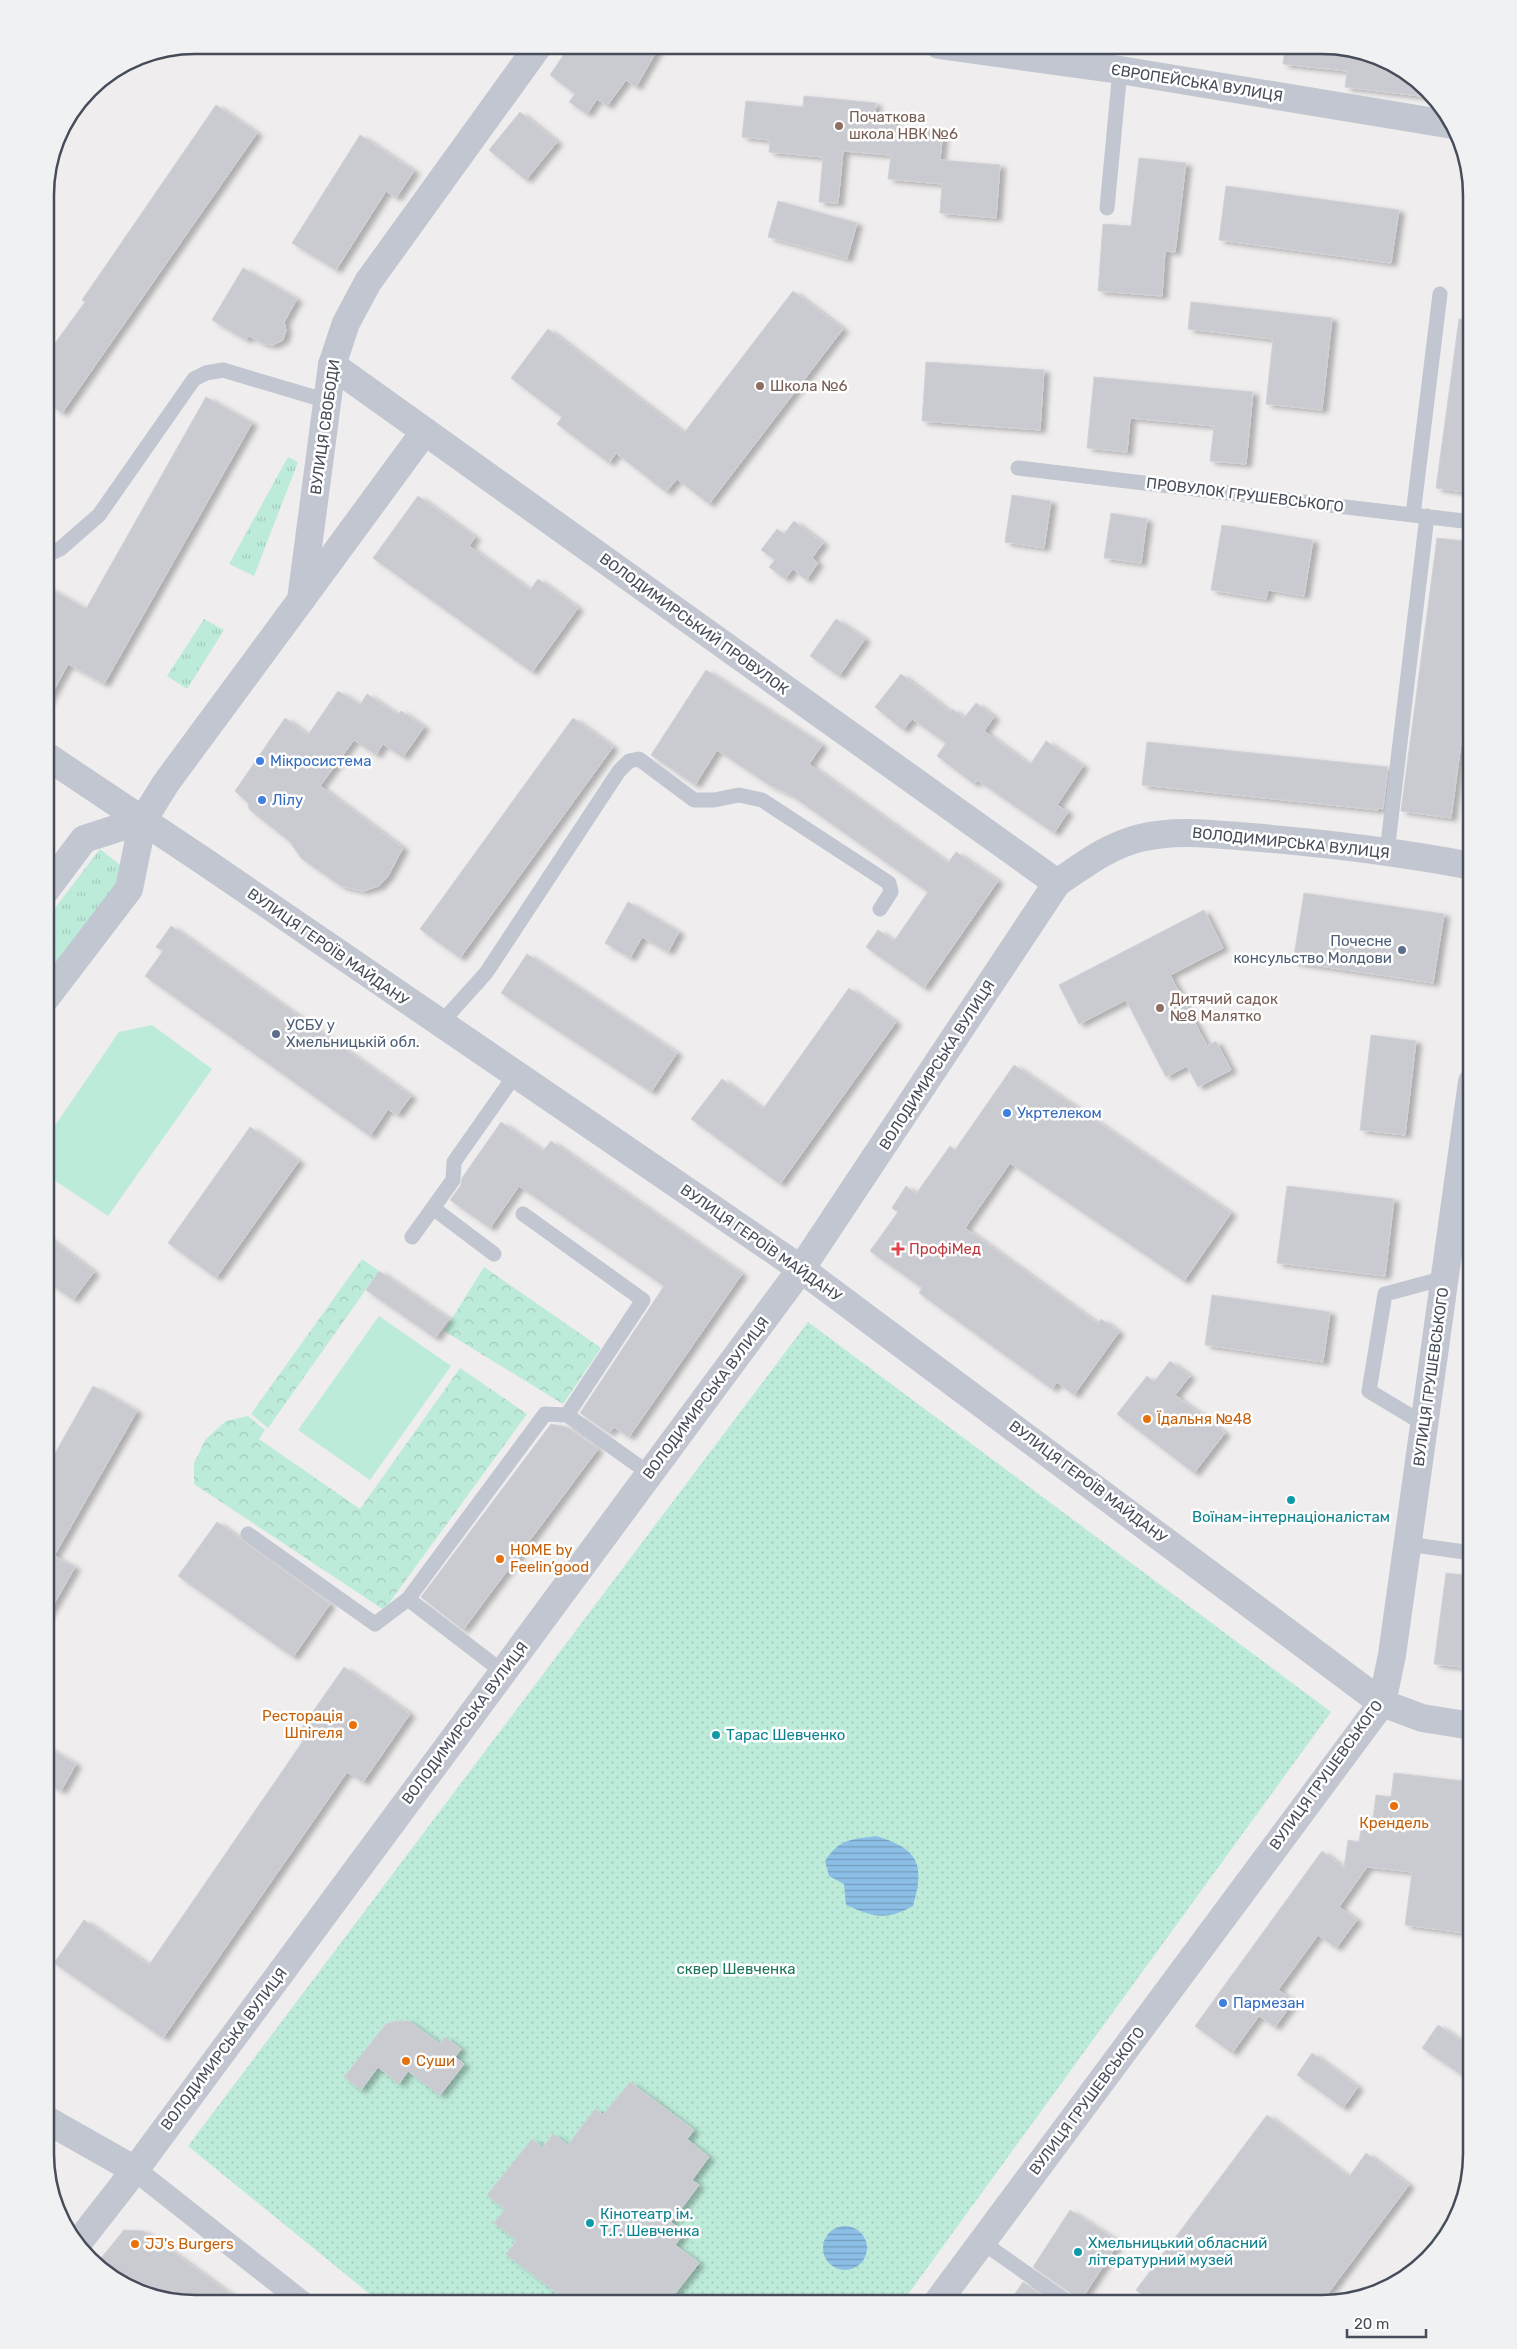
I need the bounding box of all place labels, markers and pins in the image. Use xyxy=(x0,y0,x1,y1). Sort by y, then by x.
place label: Початкова школа НВК №6 xyxy=(849,108,958,143)
marker: Початкова школа НВК №6 xyxy=(833,120,845,132)
place label: Школа №6 xyxy=(770,377,848,395)
marker: Школа №6 xyxy=(754,380,766,392)
place label: Мікросистема xyxy=(270,752,371,770)
marker: Мікросистема xyxy=(254,755,266,767)
place label: Лілу xyxy=(272,791,303,809)
marker: Лілу xyxy=(256,794,268,806)
place label: Почесне консульство Молдови xyxy=(1233,932,1392,967)
marker: Почесне консульство Молдови xyxy=(1396,944,1408,956)
place label: Дитячий садок №8 Малятко xyxy=(1170,990,1278,1025)
marker: Дитячий садок №8 Малятко xyxy=(1154,1002,1166,1014)
place label: УСБУ у Хмельницькій обл. xyxy=(286,1016,420,1051)
marker: УСБУ у Хмельницькій обл. xyxy=(270,1028,282,1040)
place label: Укртелеком xyxy=(1017,1104,1102,1122)
marker: Укртелеком xyxy=(1001,1107,1013,1119)
place label: ПрофіМед xyxy=(909,1240,981,1258)
marker: ПрофіМед xyxy=(891,1242,905,1256)
place label: Їдальня №48 xyxy=(1157,1410,1252,1428)
marker: Їдальня №48 xyxy=(1141,1413,1153,1425)
marker: Воїнам-інтернаціоналістам xyxy=(1285,1494,1297,1506)
place label: Воїнам-інтернаціоналістам xyxy=(1192,1508,1390,1526)
place label: HOME by Feelin’good xyxy=(510,1541,589,1576)
marker: HOME by Feelin’good xyxy=(494,1553,506,1565)
place label: Ресторація Шпігеля xyxy=(262,1707,343,1742)
marker: Ресторація Шпігеля xyxy=(347,1719,359,1731)
place label: Тарас Шевченко xyxy=(726,1726,845,1744)
marker: Тарас Шевченко xyxy=(710,1729,722,1741)
marker: Крендель xyxy=(1388,1800,1400,1812)
place label: Крендель xyxy=(1359,1814,1429,1832)
place label: Пармезан xyxy=(1233,1994,1305,2012)
marker: Пармезан xyxy=(1217,1997,1229,2009)
place label: Суши xyxy=(416,2052,455,2070)
marker: Суши xyxy=(400,2055,412,2067)
place label: Кінотеатр ім. Т.Г. Шевченка xyxy=(600,2205,699,2240)
marker: Кінотеатр ім. Т.Г. Шевченка xyxy=(584,2217,596,2229)
place label: Хмельницький обласний літературний музей xyxy=(1088,2234,1267,2269)
place label: JJ's Burgers xyxy=(145,2235,234,2253)
marker: JJ's Burgers xyxy=(129,2238,141,2250)
marker: Хмельницький обласний літературний музей xyxy=(1072,2246,1084,2258)

